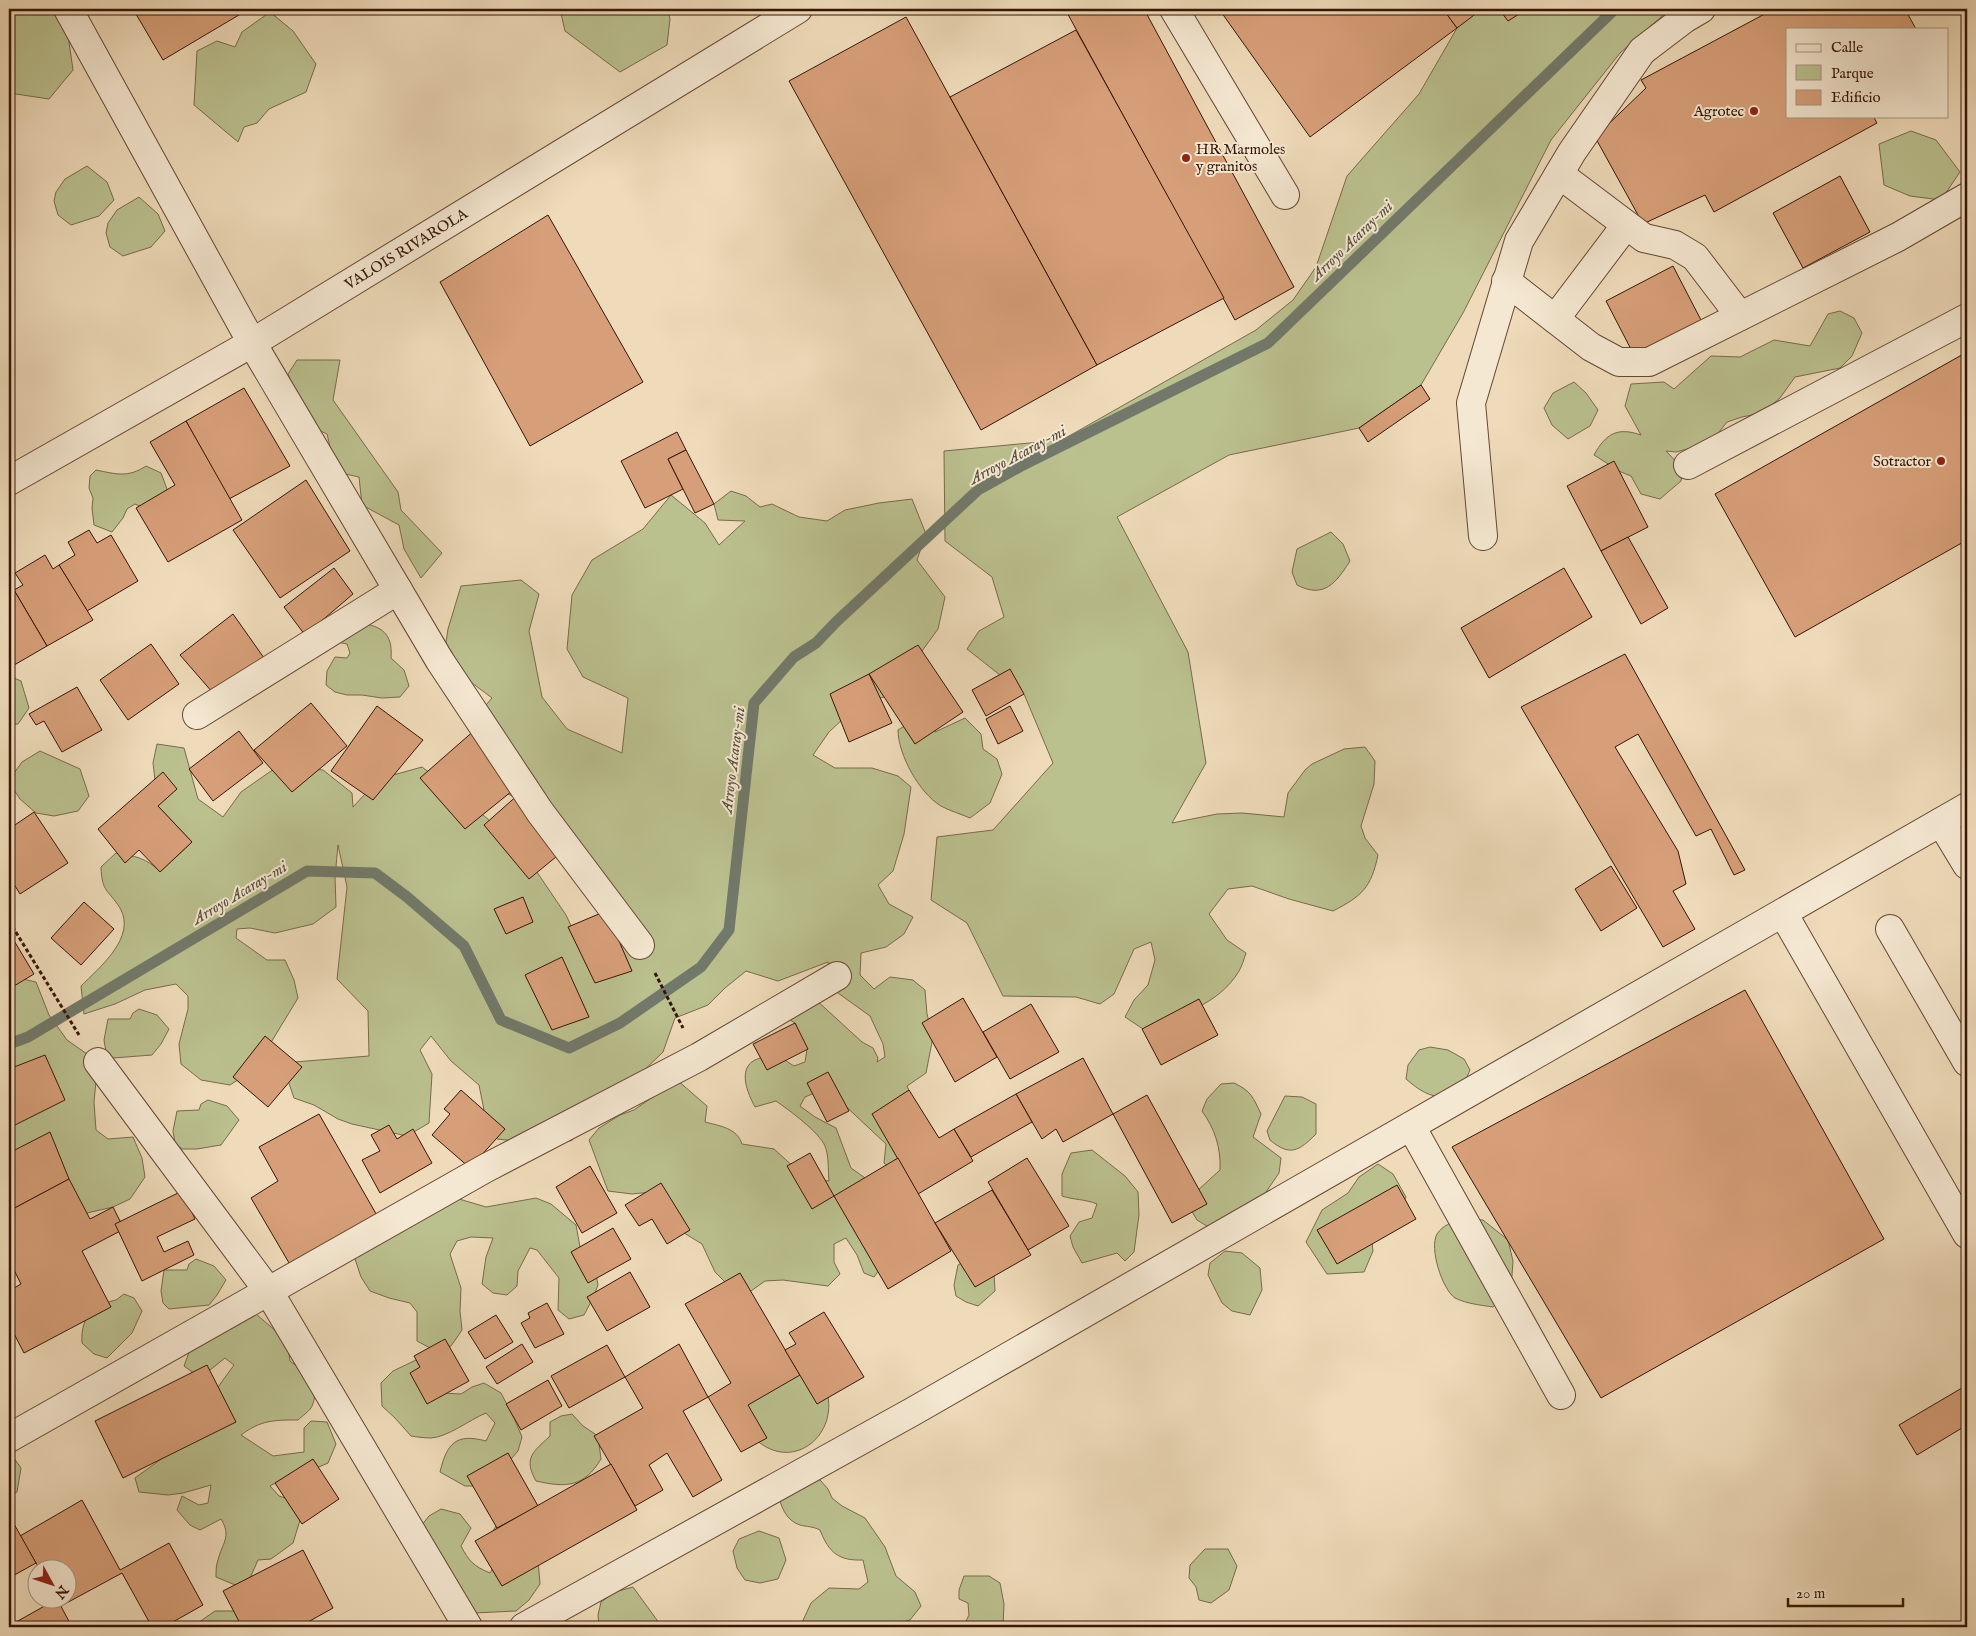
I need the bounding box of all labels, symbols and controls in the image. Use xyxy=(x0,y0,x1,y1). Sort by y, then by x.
legend xyxy=(1786,28,1948,118)
text: Calle xyxy=(1831,38,1863,57)
text: Parque xyxy=(1831,64,1874,83)
text: Edificio xyxy=(1831,88,1881,107)
place label: Agrotec xyxy=(1693,102,1744,121)
marker: Agrotec xyxy=(1748,105,1760,117)
place label: HR Marmoles y granitos xyxy=(1195,140,1285,176)
marker: HR Marmoles y granitos xyxy=(1180,152,1192,164)
water label: Arroyo Acaray-mi xyxy=(1306,196,1399,287)
street label: VALOIS RIVAROLA xyxy=(340,204,472,295)
water label: Arroyo Acaray-mi xyxy=(964,421,1071,491)
place label: Sotractor xyxy=(1873,452,1931,471)
marker: Sotractor xyxy=(1935,455,1947,467)
water label: Arroyo Acaray-mi xyxy=(717,705,751,816)
water label: Arroyo Acaray-mi xyxy=(187,857,292,931)
north arrow xyxy=(28,1558,78,1608)
scale bar xyxy=(1788,1576,1904,1608)
text: N xyxy=(50,1581,73,1602)
text: 20 m xyxy=(1796,1584,1826,1603)

